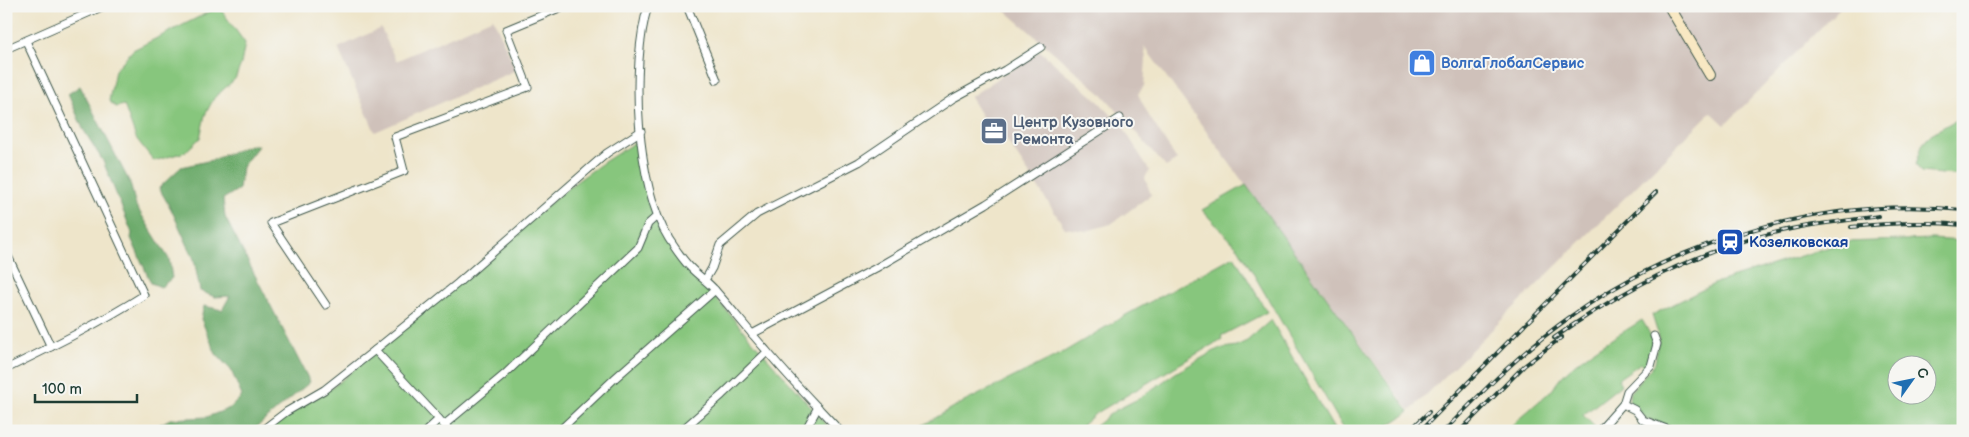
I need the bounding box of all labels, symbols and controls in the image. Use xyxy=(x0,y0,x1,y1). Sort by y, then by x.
shop icon: ВолгаГлобалСервис xyxy=(1407,48,1437,78)
place label: ВолгаГлобалСервис xyxy=(1441,54,1585,73)
place label: Центр Кузовного Ремонта xyxy=(1013,113,1133,149)
office icon: Центр Кузовного Ремонта xyxy=(979,116,1009,146)
station icon: Козелковская xyxy=(1715,227,1745,257)
place label: Козелковская xyxy=(1749,233,1848,252)
north arrow xyxy=(1886,354,1936,404)
text: С xyxy=(1913,364,1932,382)
scale bar xyxy=(35,372,138,404)
text: 100 m xyxy=(42,380,82,399)

